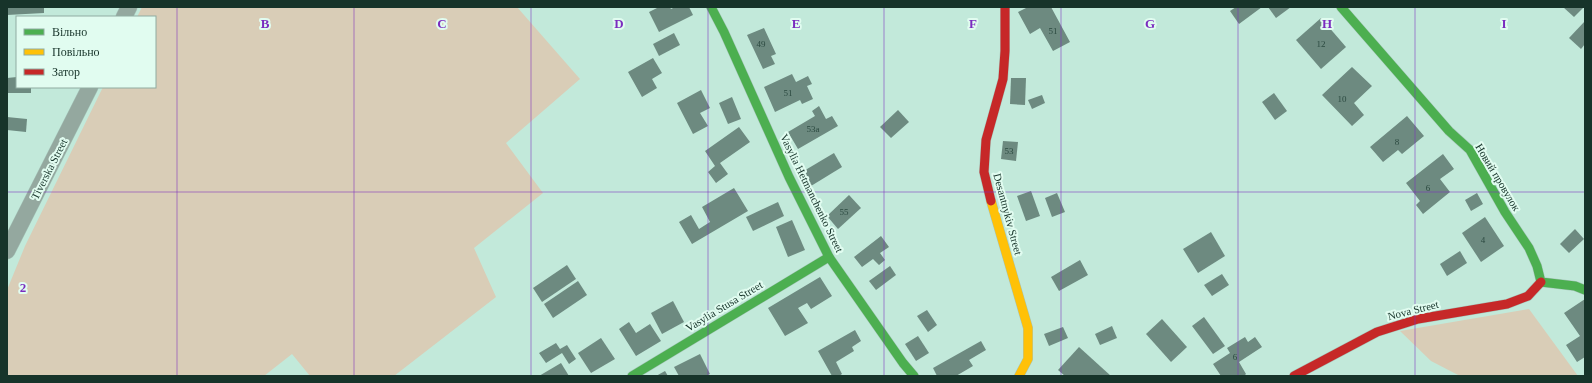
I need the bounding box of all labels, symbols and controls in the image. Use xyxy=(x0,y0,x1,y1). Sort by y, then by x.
legend xyxy=(16,16,156,88)
text: B xyxy=(261,16,270,31)
text: C xyxy=(437,16,447,31)
text: D xyxy=(614,16,624,31)
text: E xyxy=(792,16,800,31)
text: F xyxy=(969,16,977,31)
text: G xyxy=(1145,16,1155,31)
text: H xyxy=(1322,16,1332,31)
text: I xyxy=(1501,16,1507,31)
text: Вільно xyxy=(52,25,87,39)
house number: 51 xyxy=(1049,26,1058,36)
house number: 49 xyxy=(757,39,766,49)
house number: 12 xyxy=(1317,39,1326,49)
text: Повільно xyxy=(52,45,100,59)
text: Затор xyxy=(52,65,80,79)
house number: 51 xyxy=(784,88,793,98)
house number: 10 xyxy=(1338,94,1347,104)
house number: 53а xyxy=(807,124,820,134)
street label: Vasylia Hetmanchenko Street xyxy=(778,132,846,254)
street label: Tiverska Street xyxy=(29,137,69,201)
house number: 8 xyxy=(1395,137,1400,147)
street label: Новий провулок xyxy=(1473,141,1523,213)
house number: 53 xyxy=(1005,146,1014,156)
street label: Desantnykiv Street xyxy=(991,172,1025,256)
house number: 6 xyxy=(1426,183,1431,193)
house number: 55 xyxy=(840,207,849,217)
house number: 4 xyxy=(1481,235,1486,245)
street label: Vasylia Stusa Street xyxy=(683,278,765,334)
text: 2 xyxy=(20,280,26,295)
street label: Nova Street xyxy=(1386,298,1440,322)
house number: 6 xyxy=(1233,352,1238,362)

